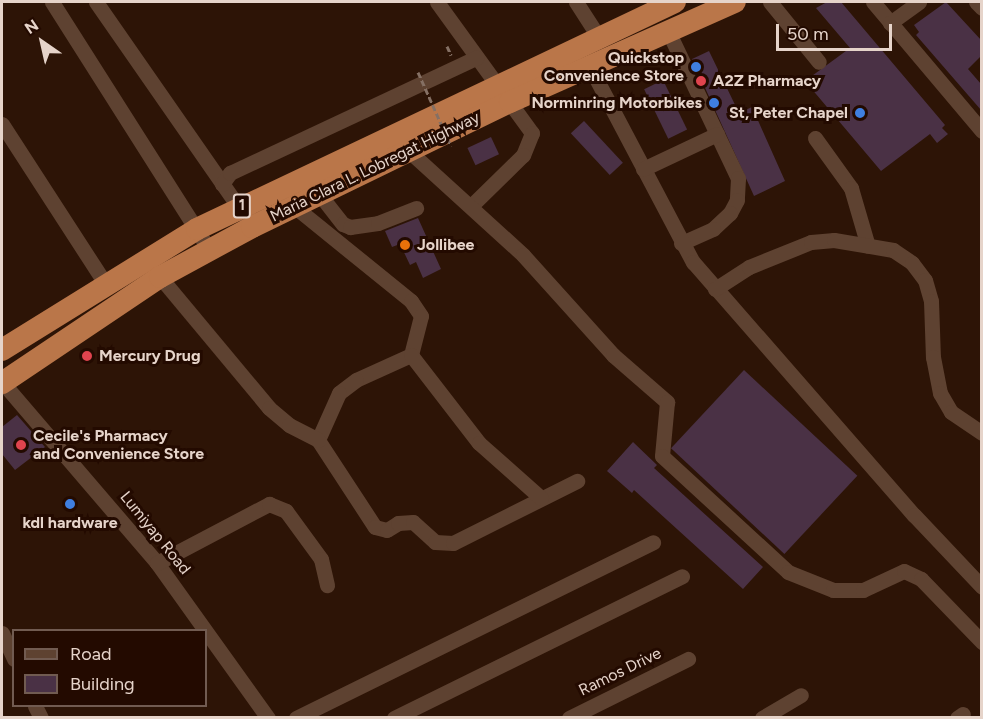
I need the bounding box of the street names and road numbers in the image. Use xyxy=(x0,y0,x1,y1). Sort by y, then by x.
street label: Maria Clara L. Lobregat Highway xyxy=(267,108,483,226)
road number: 1 xyxy=(232,194,252,218)
street label: Lumiyap Road xyxy=(116,488,194,578)
street label: Ramos Drive xyxy=(576,644,664,700)

